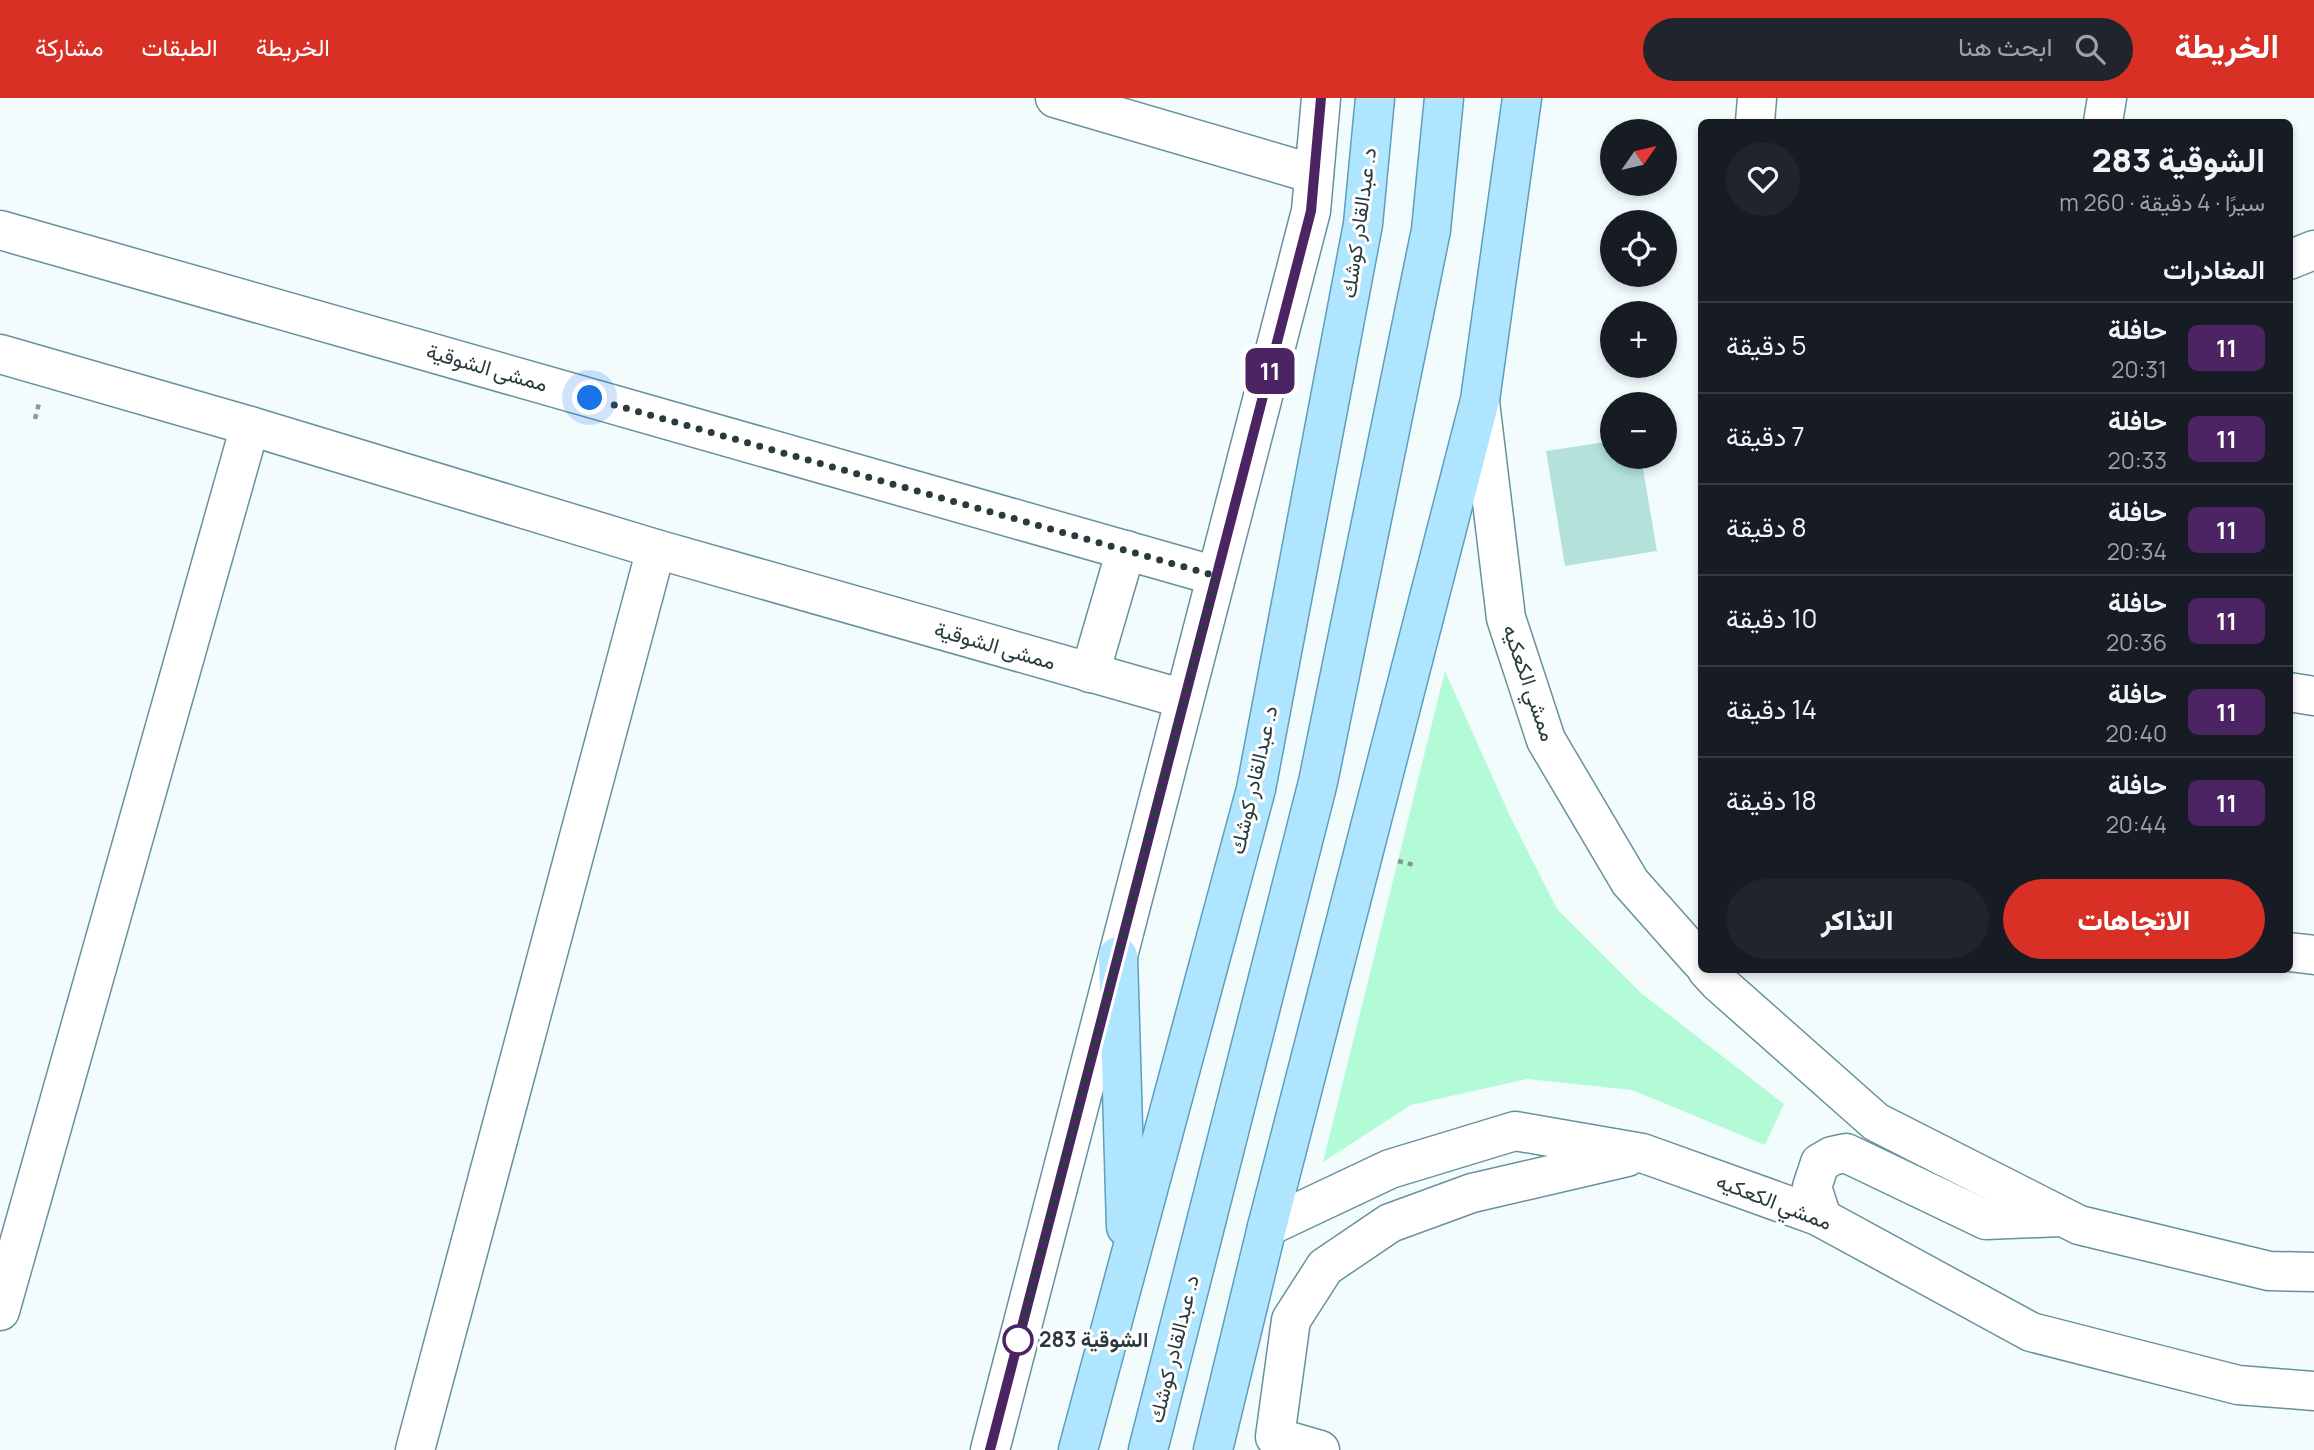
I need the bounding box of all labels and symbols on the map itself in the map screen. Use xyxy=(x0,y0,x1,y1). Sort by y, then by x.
north arrow xyxy=(1600,119,1676,196)
street label: د. عبدالقادر كوشك xyxy=(1334,146,1382,300)
street label: ممشى الشوقية xyxy=(423,336,551,398)
line badge: 11 xyxy=(1238,348,1302,394)
your location xyxy=(572,380,607,415)
street label: ممشى الشوقية xyxy=(931,614,1059,676)
street label: ممشي الكعكيه xyxy=(1493,621,1563,746)
street label: د. عبدالقادر كوشك xyxy=(1222,703,1284,857)
street label: ممشي الكعكيه xyxy=(1711,1166,1836,1240)
street label: د. عبدالقادر كوشك xyxy=(1141,1272,1205,1426)
marker: الشوقية 283 xyxy=(1003,1325,1033,1355)
place label: الشوقية 283 xyxy=(1039,1325,1148,1353)

